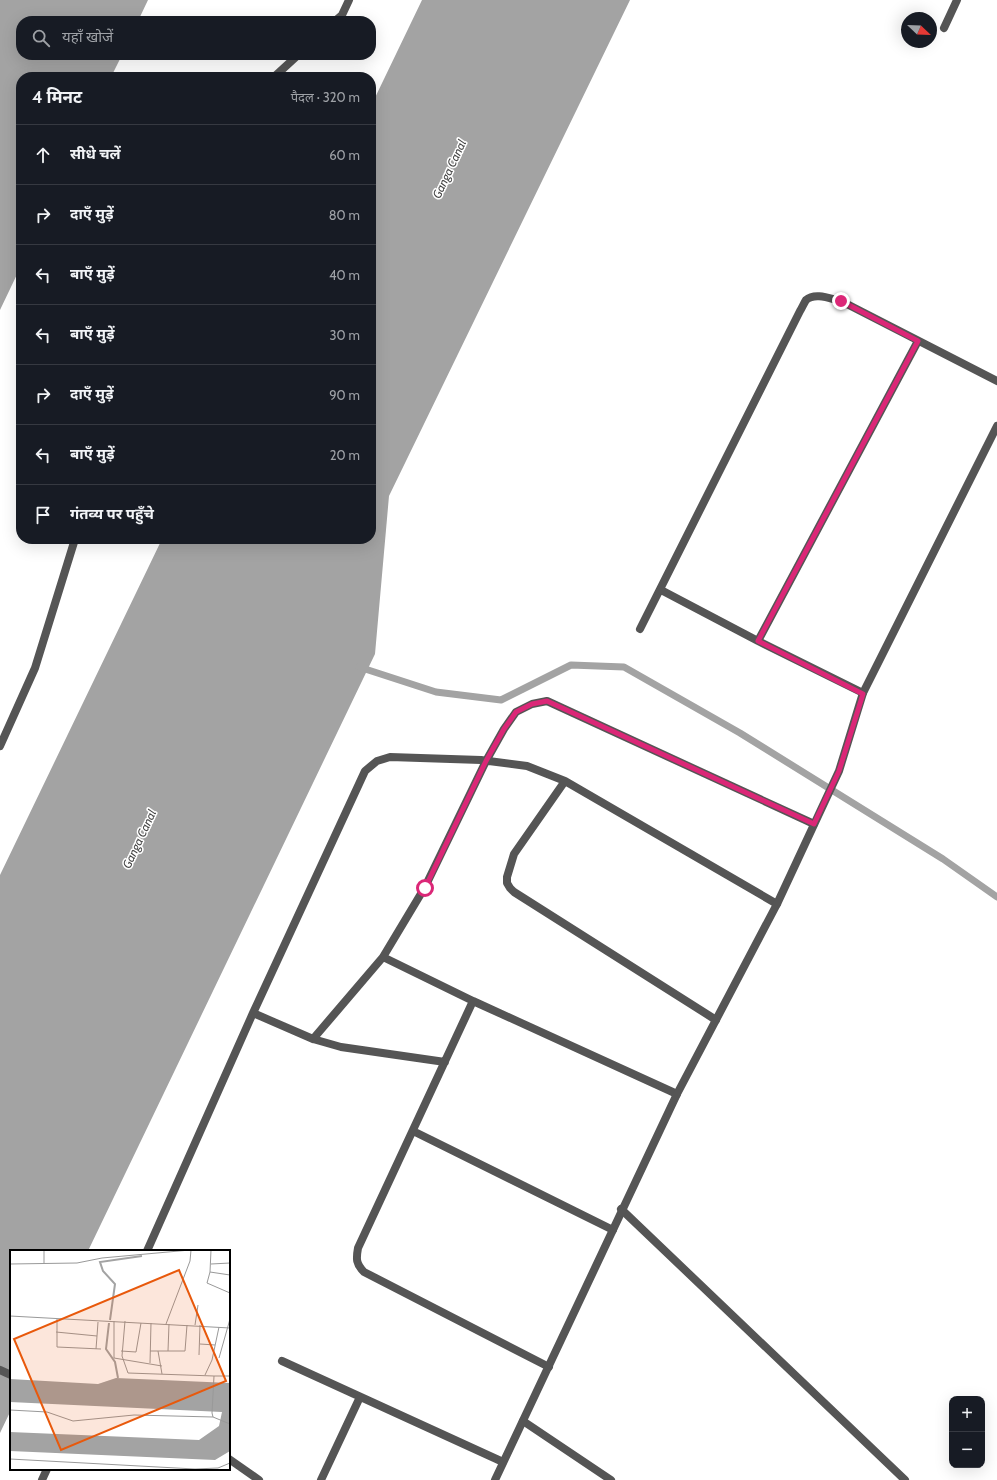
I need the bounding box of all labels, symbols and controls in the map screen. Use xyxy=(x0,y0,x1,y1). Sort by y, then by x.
north arrow xyxy=(901,12,937,48)
search box xyxy=(16,16,376,60)
icon: search xyxy=(30,27,52,49)
text: यहाँ खोजें xyxy=(62,28,113,46)
text: 4 मिनट xyxy=(32,87,82,107)
text: पैदल · 320 m xyxy=(291,89,360,105)
water label: Ganga Canal xyxy=(429,137,469,201)
icon: ahead xyxy=(32,144,54,166)
text: सीधे चलें xyxy=(70,145,121,163)
text: 60 m xyxy=(329,147,360,163)
icon: right xyxy=(32,204,54,226)
text: दाएँ मुड़ें xyxy=(70,205,114,223)
text: 80 m xyxy=(329,207,360,223)
icon: left xyxy=(32,264,54,286)
text: बाएँ मुड़ें xyxy=(70,265,115,283)
text: 40 m xyxy=(329,267,360,283)
route end xyxy=(832,292,850,310)
icon: left xyxy=(32,324,54,346)
text: बाएँ मुड़ें xyxy=(70,325,115,343)
text: 30 m xyxy=(330,327,360,343)
icon: right xyxy=(32,384,54,406)
text: दाएँ मुड़ें xyxy=(70,385,114,403)
text: 90 m xyxy=(329,387,360,403)
icon: left xyxy=(32,444,54,466)
text: बाएँ मुड़ें xyxy=(70,445,115,463)
text: 20 m xyxy=(330,447,360,463)
icon: arrive xyxy=(32,504,54,526)
text: गंतव्य पर पहुँचे xyxy=(70,505,154,523)
water label: Ganga Canal xyxy=(119,807,159,871)
route start xyxy=(416,879,434,897)
inset map xyxy=(10,1250,230,1470)
map controls xyxy=(949,1396,985,1468)
button: + xyxy=(949,1396,985,1432)
button: − xyxy=(949,1432,985,1468)

